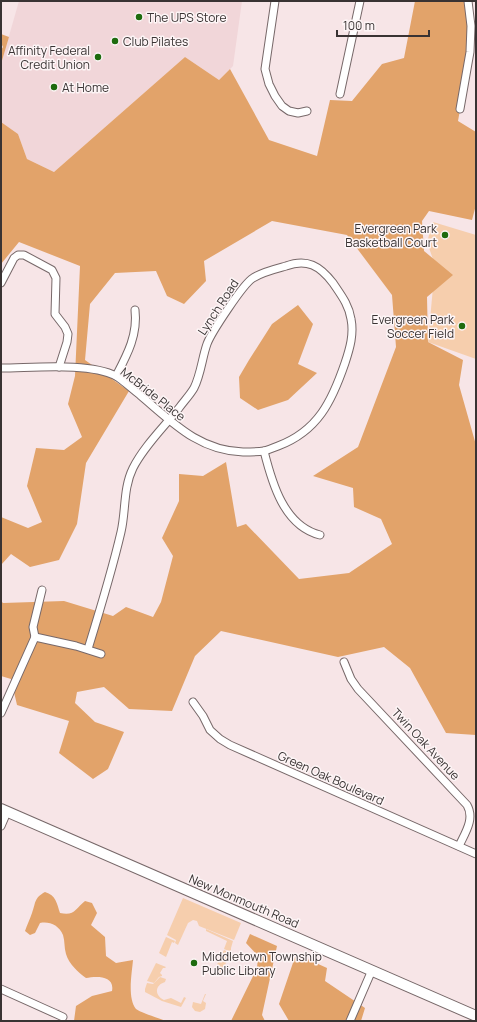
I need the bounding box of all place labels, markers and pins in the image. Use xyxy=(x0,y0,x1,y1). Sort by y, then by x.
place label: The UPS Store xyxy=(147,9,226,26)
marker: The UPS Store xyxy=(134,12,144,22)
place label: Club Pilates xyxy=(123,33,188,50)
marker: Club Pilates xyxy=(110,36,120,46)
place label: Affinity Federal Credit Union xyxy=(8,42,90,73)
marker: Affinity Federal Credit Union xyxy=(93,52,103,62)
place label: At Home xyxy=(62,79,109,96)
marker: At Home xyxy=(49,82,59,92)
place label: Evergreen Park Basketball Court xyxy=(345,220,438,251)
marker: Evergreen Park Basketball Court xyxy=(440,230,450,240)
place label: Evergreen Park Soccer Field xyxy=(372,311,455,342)
marker: Evergreen Park Soccer Field xyxy=(457,321,467,331)
place label: Middletown Township Public Library xyxy=(202,948,322,979)
marker: Middletown Township Public Library xyxy=(189,958,199,968)

